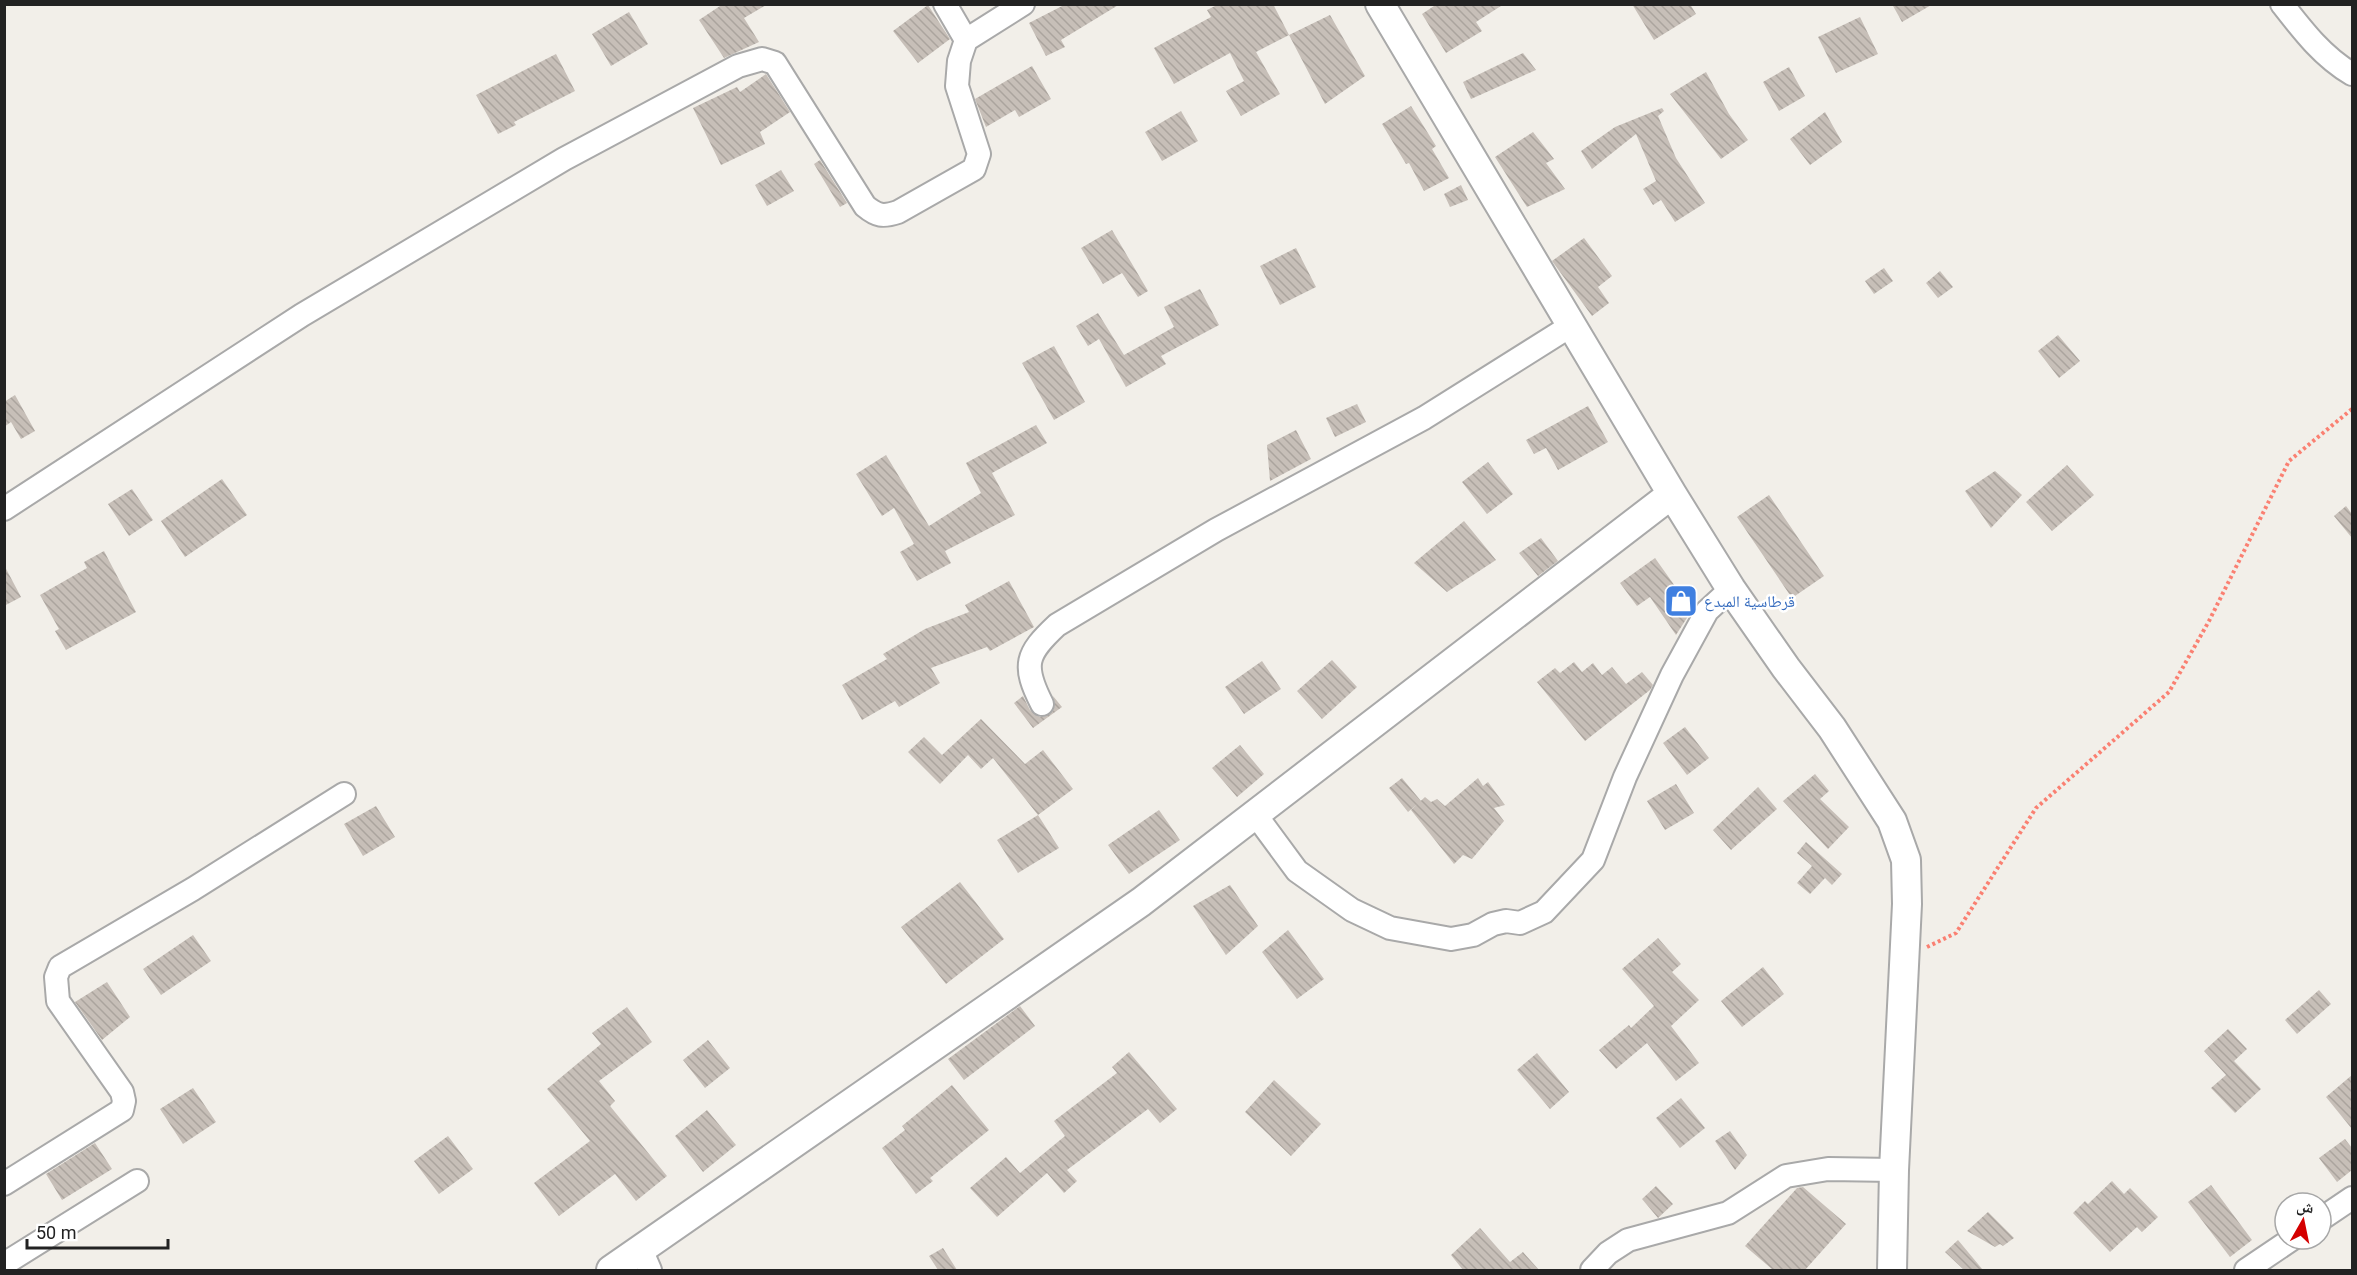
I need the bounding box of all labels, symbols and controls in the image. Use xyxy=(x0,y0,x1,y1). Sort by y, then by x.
shop icon: قرطاسية المبدع xyxy=(1663,583,1699,619)
place label: قرطاسية المبدع xyxy=(1704,592,1795,612)
north arrow xyxy=(2273,1191,2333,1251)
text: ش xyxy=(2295,1196,2315,1217)
scale bar xyxy=(27,1212,168,1250)
text: 50 m xyxy=(36,1222,76,1243)

